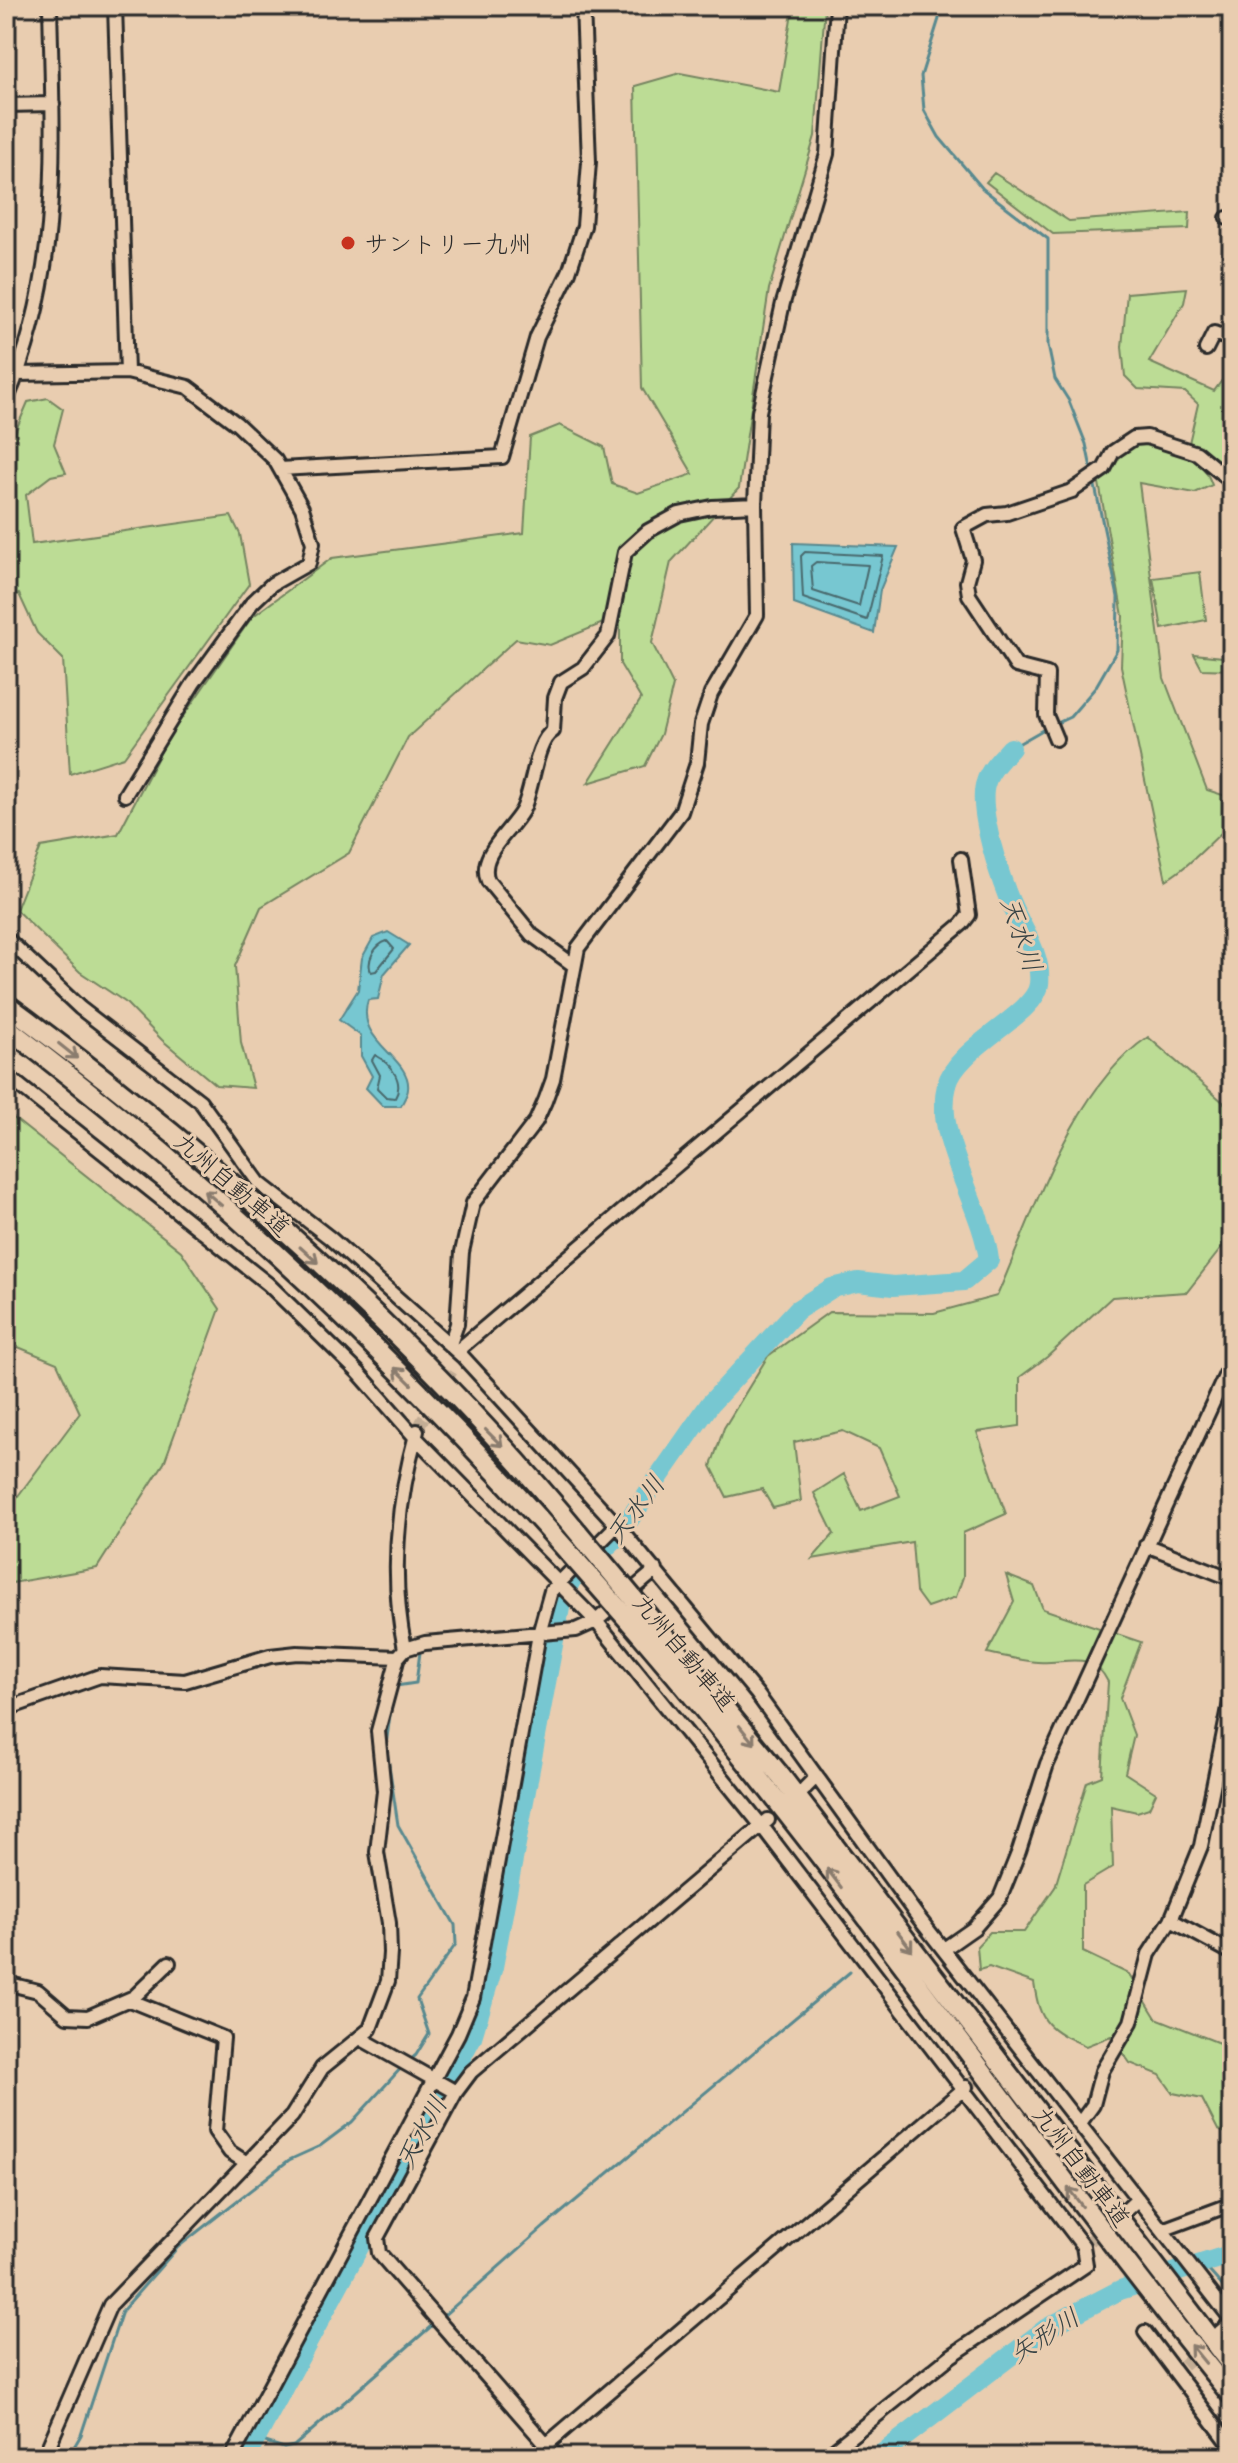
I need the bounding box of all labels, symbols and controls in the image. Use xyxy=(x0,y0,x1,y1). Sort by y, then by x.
place label: サントリー九州 xyxy=(364,227,532,259)
marker: サントリー九州 xyxy=(339,234,357,252)
water label: 天水川 xyxy=(993,891,1051,977)
one-way arrow xyxy=(57,1042,78,1060)
street label: 九州自動車道 xyxy=(168,1125,298,1243)
one-way arrow xyxy=(203,1190,224,1208)
one-way arrow xyxy=(299,1246,319,1265)
one-way arrow xyxy=(393,1366,413,1385)
one-way arrow xyxy=(484,1427,504,1447)
water label: 天水川 xyxy=(598,1467,672,1551)
street label: 九州自動車道 xyxy=(626,1587,744,1717)
one-way arrow xyxy=(738,1724,756,1744)
one-way arrow xyxy=(826,1868,843,1889)
one-way arrow xyxy=(897,1930,914,1951)
water label: 天水川 xyxy=(387,2089,455,2175)
street label: 九州自動車道 xyxy=(1026,2099,1138,2233)
one-way arrow xyxy=(1066,2187,1083,2208)
water label: 矢形川 xyxy=(1002,2299,1086,2371)
one-way arrow xyxy=(1189,2345,1207,2365)

